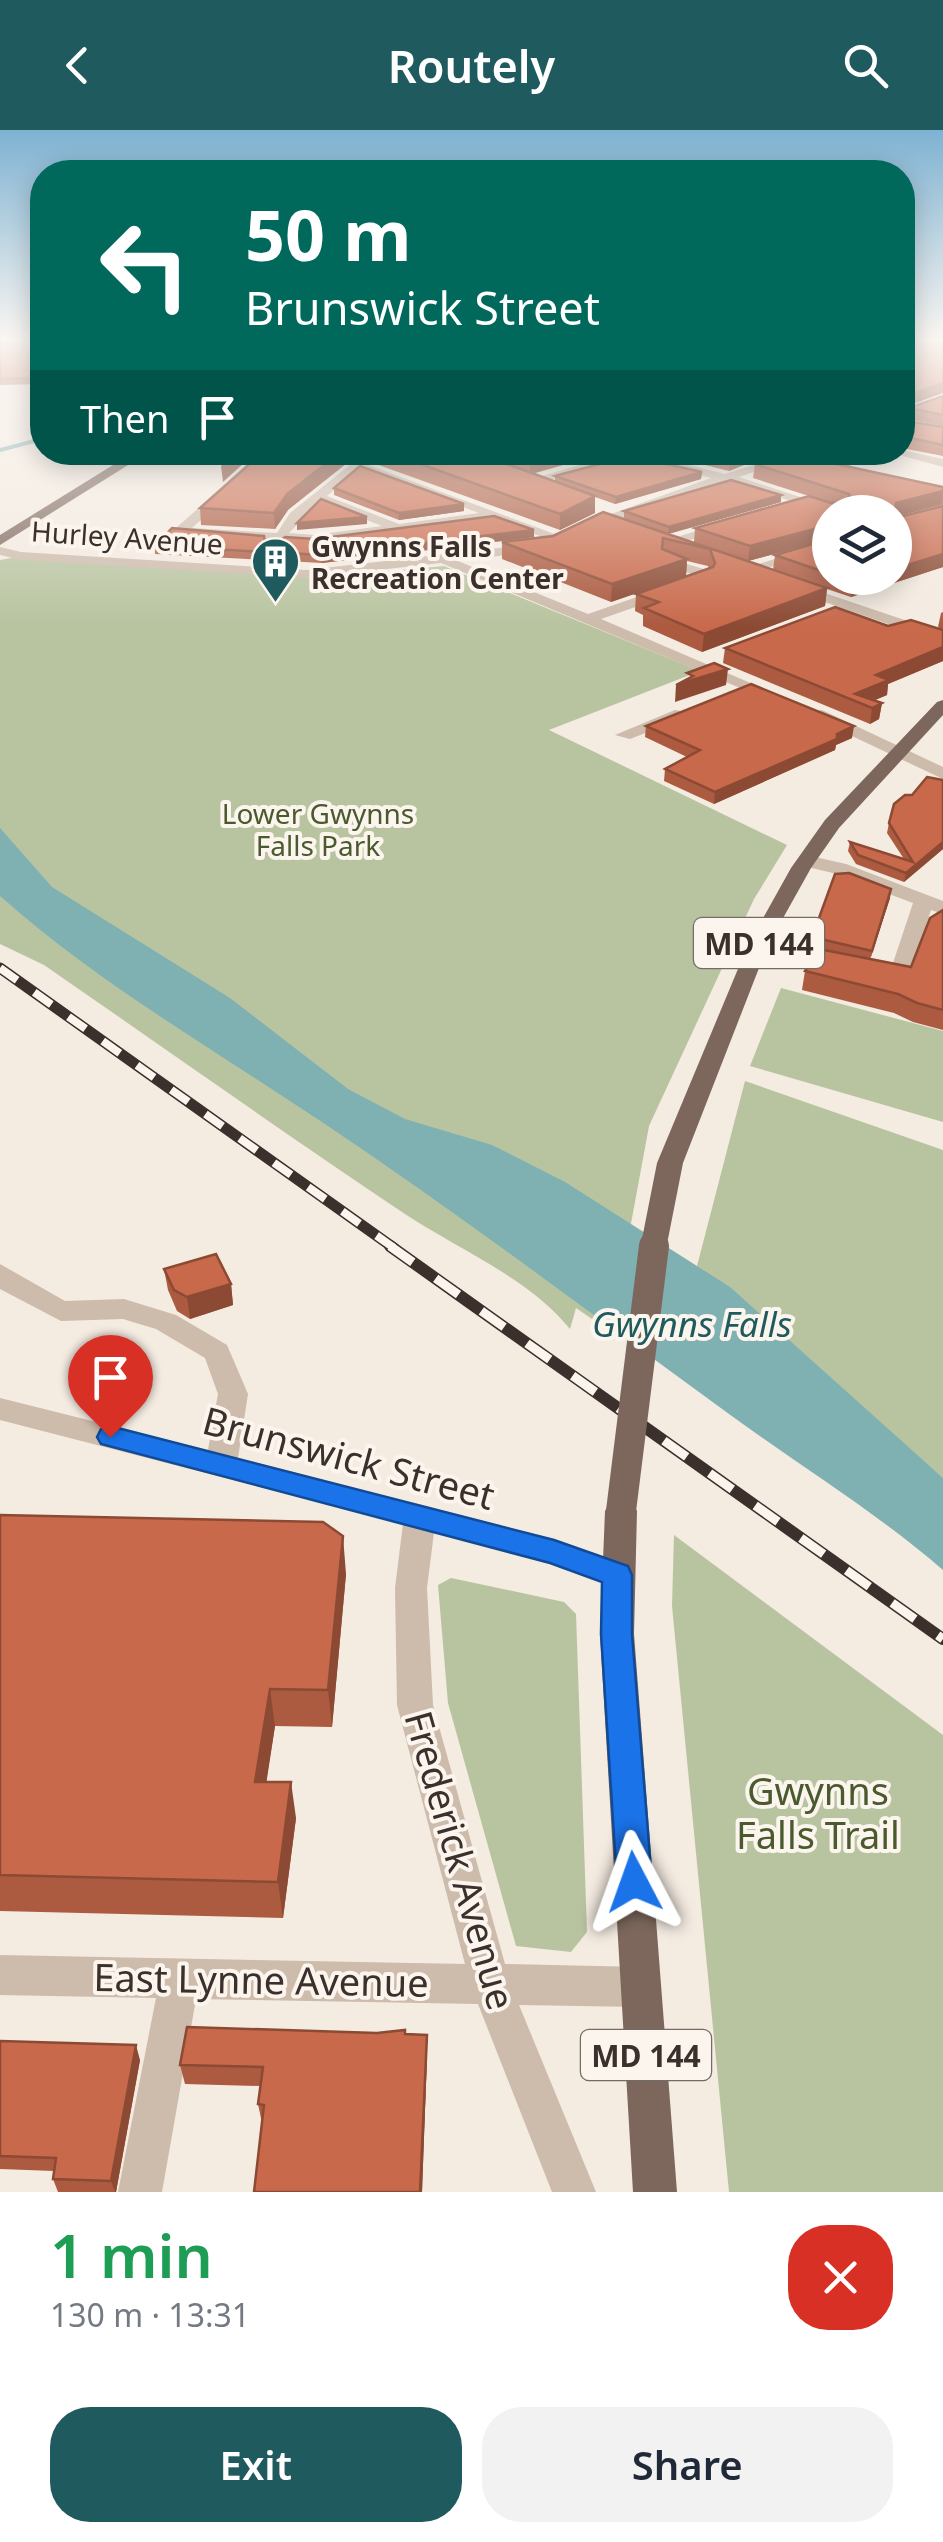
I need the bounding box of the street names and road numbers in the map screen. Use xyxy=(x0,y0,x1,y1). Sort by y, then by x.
street label: Hurley Avenue xyxy=(30,511,224,563)
road number: MD 144 xyxy=(694,918,824,968)
street label: Brunswick Street xyxy=(198,1393,500,1521)
street label: Frederick Avenue xyxy=(394,1705,528,2015)
street label: East Lynne Avenue xyxy=(93,1950,429,2008)
road number: MD 144 xyxy=(581,2030,711,2080)

